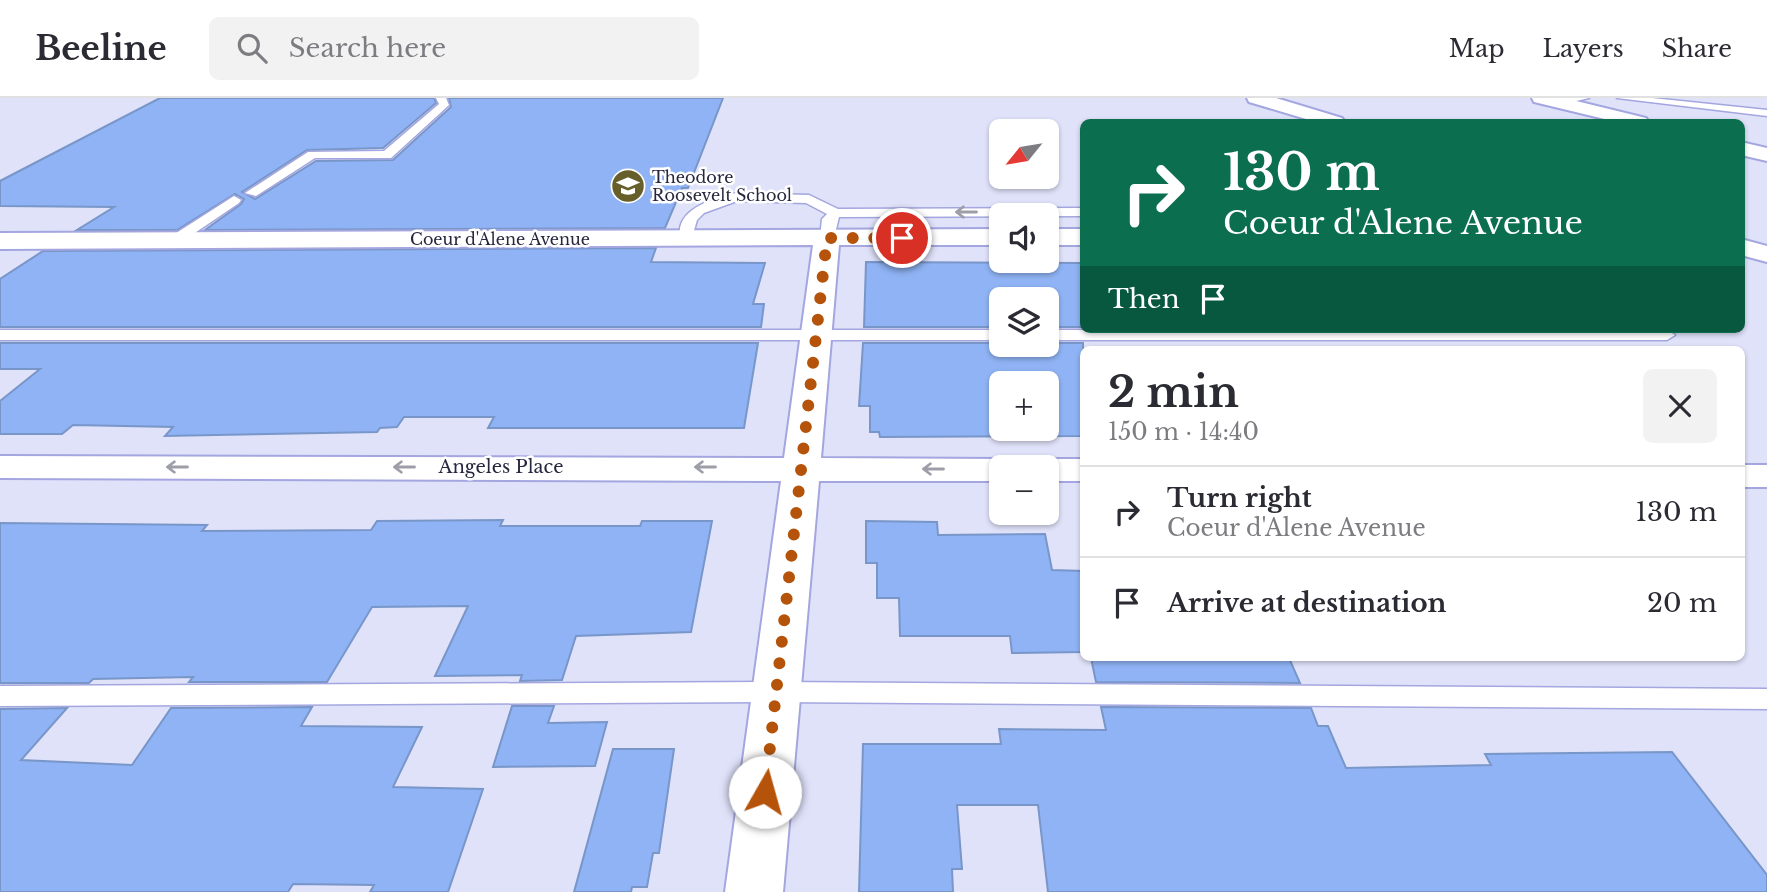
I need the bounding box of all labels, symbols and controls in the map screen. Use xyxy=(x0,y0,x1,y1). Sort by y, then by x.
search box xyxy=(209,17,699,80)
text: Beeline xyxy=(35,28,167,69)
icon: search xyxy=(233,29,271,67)
text: Search here xyxy=(289,32,446,64)
text: Map xyxy=(1449,34,1505,63)
text: Layers xyxy=(1543,34,1624,63)
text: Share xyxy=(1662,34,1732,63)
north arrow xyxy=(989,119,1059,189)
map controls xyxy=(989,119,1059,525)
text: 130 m xyxy=(1223,142,1380,203)
icon: right xyxy=(1108,147,1199,238)
school or university icon: Theodore Roosevelt School xyxy=(609,167,647,205)
place label: Theodore Roosevelt School xyxy=(652,167,792,205)
button: sound xyxy=(989,203,1059,273)
text: Coeur d'Alene Avenue xyxy=(1223,203,1583,243)
one-way arrow xyxy=(955,205,978,219)
pin xyxy=(872,208,932,268)
icon: arrive xyxy=(883,219,921,257)
street label: Coeur d'Alene Avenue xyxy=(410,229,590,249)
icon: arrive xyxy=(1194,280,1232,318)
text: Then xyxy=(1108,283,1180,315)
button: layers xyxy=(989,287,1059,357)
text: 2 min xyxy=(1108,366,1239,418)
button: close xyxy=(1643,369,1717,443)
button: + xyxy=(989,371,1059,441)
text: 150 m · 14:40 xyxy=(1108,418,1259,446)
button: − xyxy=(989,455,1059,525)
street label: Angeles Place xyxy=(438,456,563,478)
one-way arrow xyxy=(166,460,189,474)
one-way arrow xyxy=(393,460,416,474)
one-way arrow xyxy=(694,460,717,474)
one-way arrow xyxy=(922,462,945,476)
text: Turn right xyxy=(1167,482,1312,514)
icon: right xyxy=(1108,493,1146,531)
text: 130 m xyxy=(1635,496,1717,528)
text: Coeur d'Alene Avenue xyxy=(1167,514,1426,542)
icon: arrive xyxy=(1108,584,1146,622)
text: Arrive at destination xyxy=(1167,587,1447,619)
text: 20 m xyxy=(1647,587,1717,619)
position arrow xyxy=(728,755,802,829)

